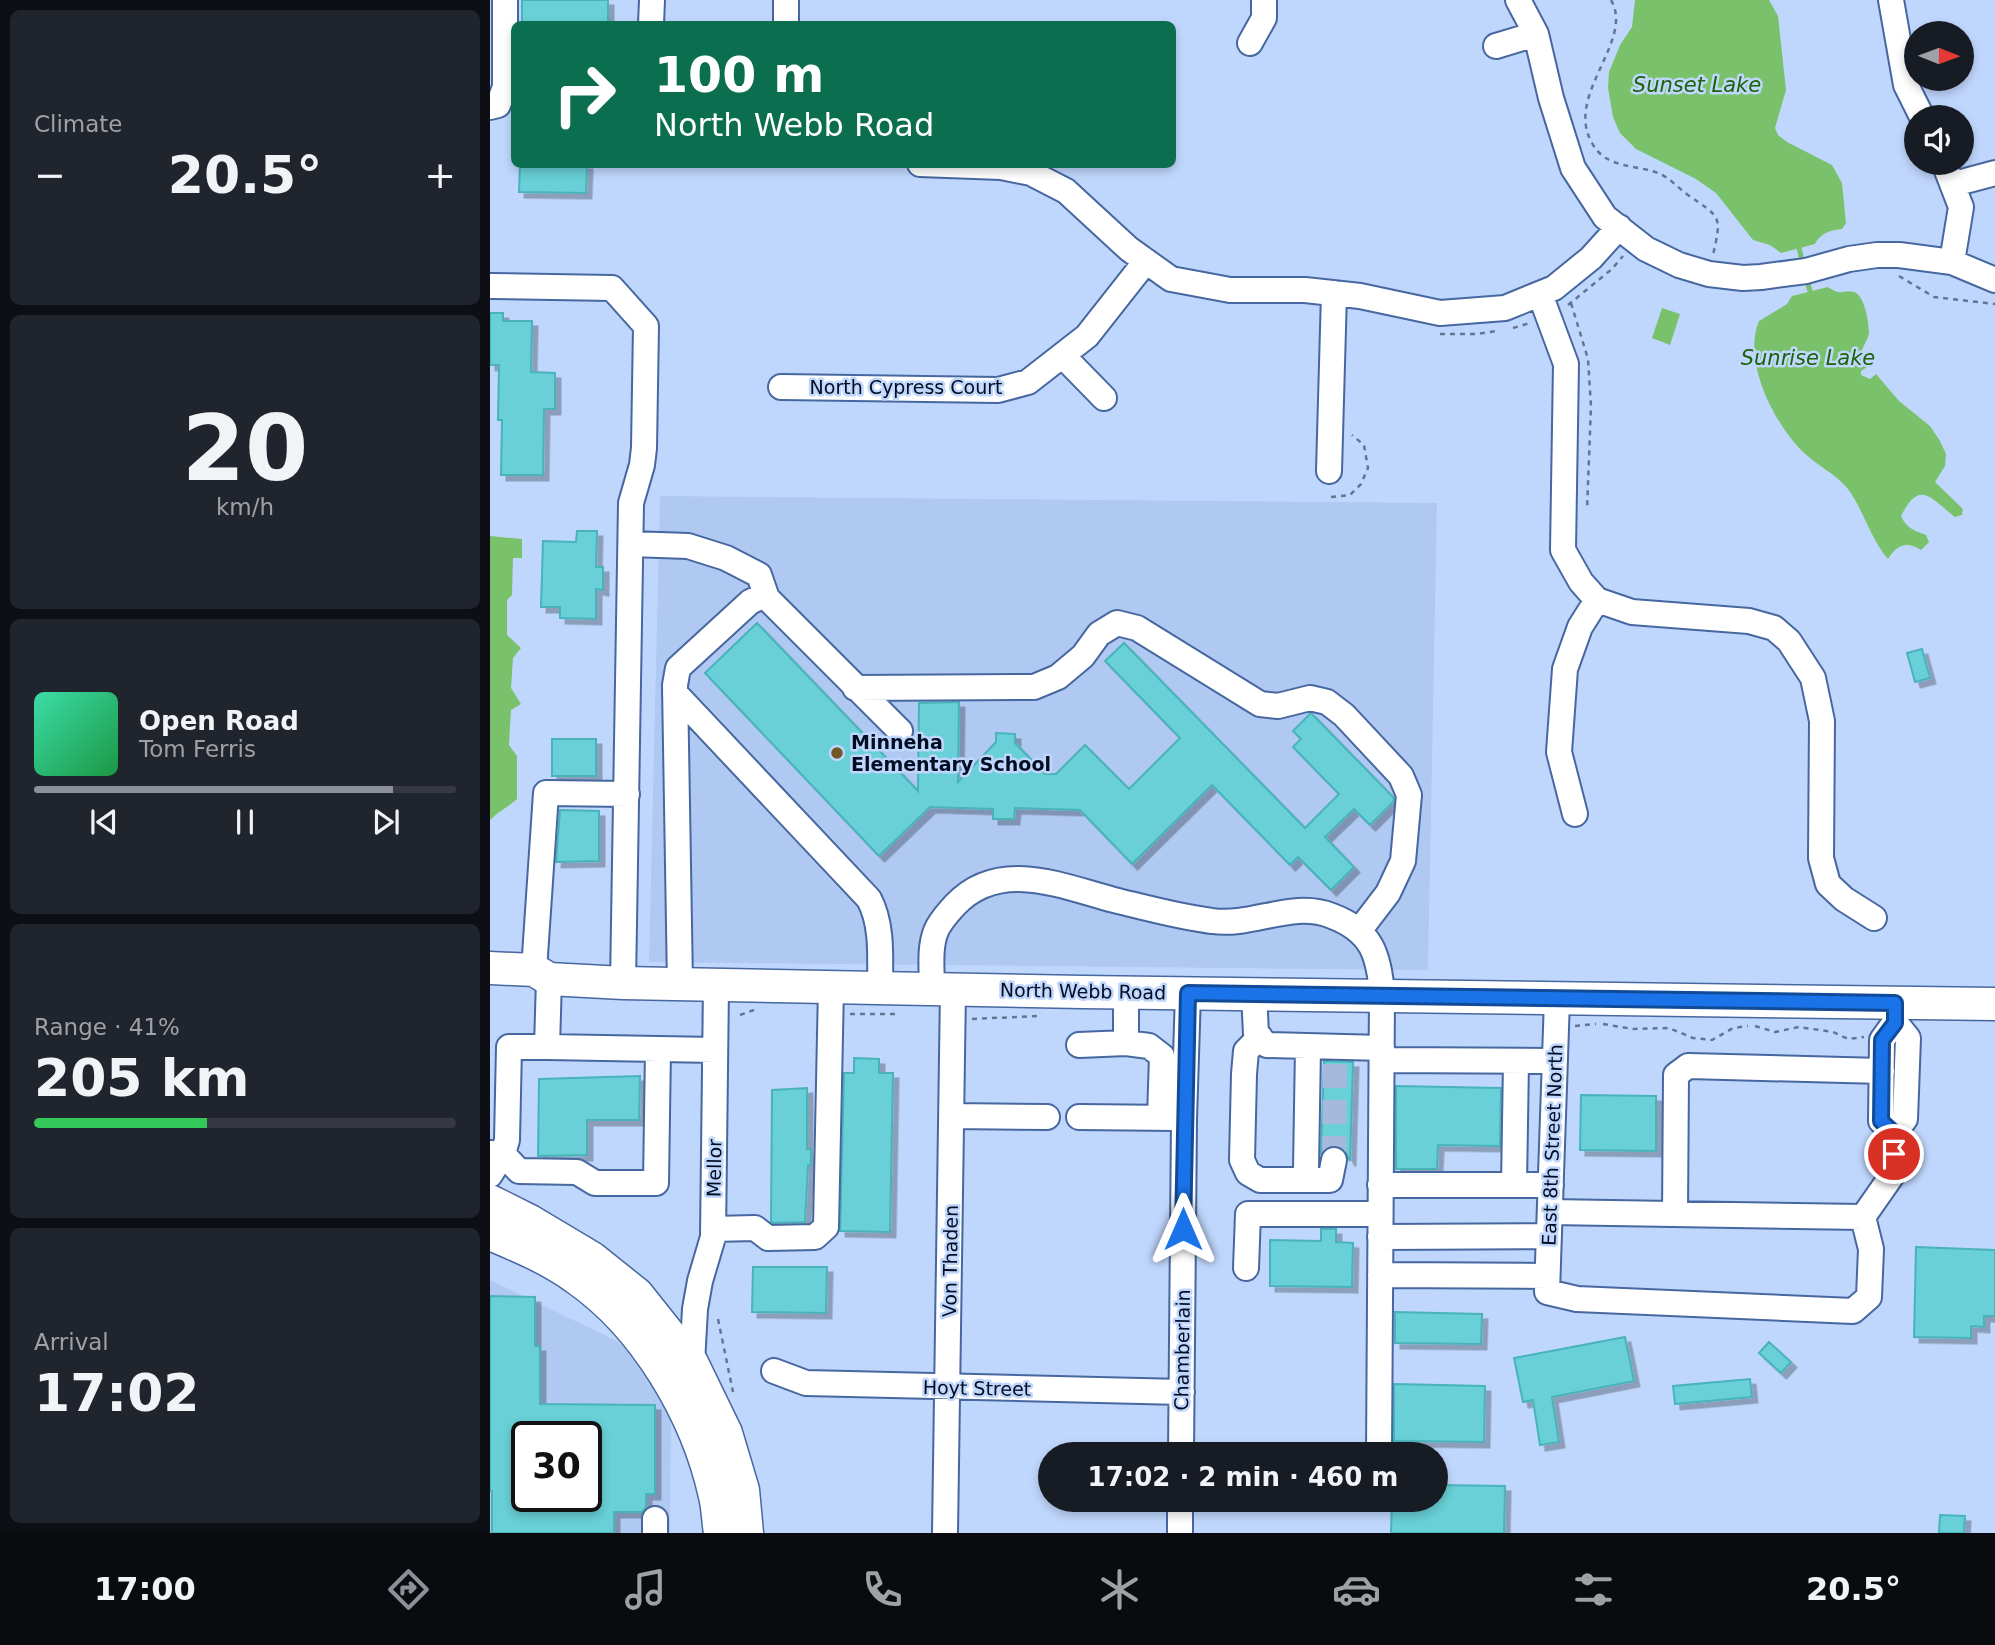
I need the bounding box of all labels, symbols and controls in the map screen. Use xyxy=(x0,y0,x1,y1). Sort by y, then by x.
north arrow xyxy=(1904,21,1974,91)
map controls xyxy=(1904,21,1974,175)
text: 100 m xyxy=(654,47,824,104)
icon: right xyxy=(539,49,630,140)
water label: Sunset Lake xyxy=(1633,73,1761,97)
button: sound xyxy=(1904,105,1974,175)
text: North Webb Road xyxy=(654,106,934,144)
text: Climate xyxy=(34,111,123,137)
text: 20.5° xyxy=(168,145,322,205)
text: − xyxy=(34,153,66,197)
text: + xyxy=(424,153,456,197)
water label: Sunrise Lake xyxy=(1741,346,1875,370)
street label: North Cypress Court xyxy=(810,376,1002,398)
text: 20 xyxy=(182,396,308,501)
text: km/h xyxy=(216,494,274,520)
text: Open Road xyxy=(139,706,299,736)
place label: Minneha Elementary School xyxy=(851,731,1051,775)
text: Tom Ferris xyxy=(139,736,256,762)
marker: Minneha Elementary School xyxy=(829,745,845,761)
icon: previous xyxy=(85,803,123,841)
icon: pause xyxy=(226,803,264,841)
icon: next xyxy=(367,803,405,841)
street label: North Webb Road xyxy=(1000,979,1166,1003)
text: Range · 41% xyxy=(34,1014,180,1040)
street label: East 8th Street North xyxy=(1537,1044,1567,1246)
text: 205 km xyxy=(34,1048,249,1108)
pin xyxy=(1864,1124,1924,1184)
icon: arrive xyxy=(1875,1135,1913,1173)
street label: Mellor xyxy=(702,1139,726,1197)
position arrow xyxy=(1146,1192,1220,1266)
street label: Von Thaden xyxy=(938,1205,962,1317)
street label: Chamberlain xyxy=(1170,1289,1194,1411)
text: Arrival xyxy=(34,1329,109,1355)
text: 17:02 xyxy=(34,1363,200,1423)
street label: Hoyt Street xyxy=(923,1376,1031,1400)
speed limit sign: 30 xyxy=(511,1421,602,1512)
text: 17:02 · 2 min · 460 m xyxy=(1088,1462,1398,1492)
icon: directions xyxy=(384,1565,433,1614)
icon: music xyxy=(621,1565,670,1614)
icon: phone xyxy=(858,1565,907,1614)
icon: climate xyxy=(1095,1565,1144,1614)
icon: car xyxy=(1332,1565,1381,1614)
icon: filters xyxy=(1569,1565,1618,1614)
text: 17:00 xyxy=(94,1570,196,1608)
text: 20.5° xyxy=(1806,1570,1901,1608)

